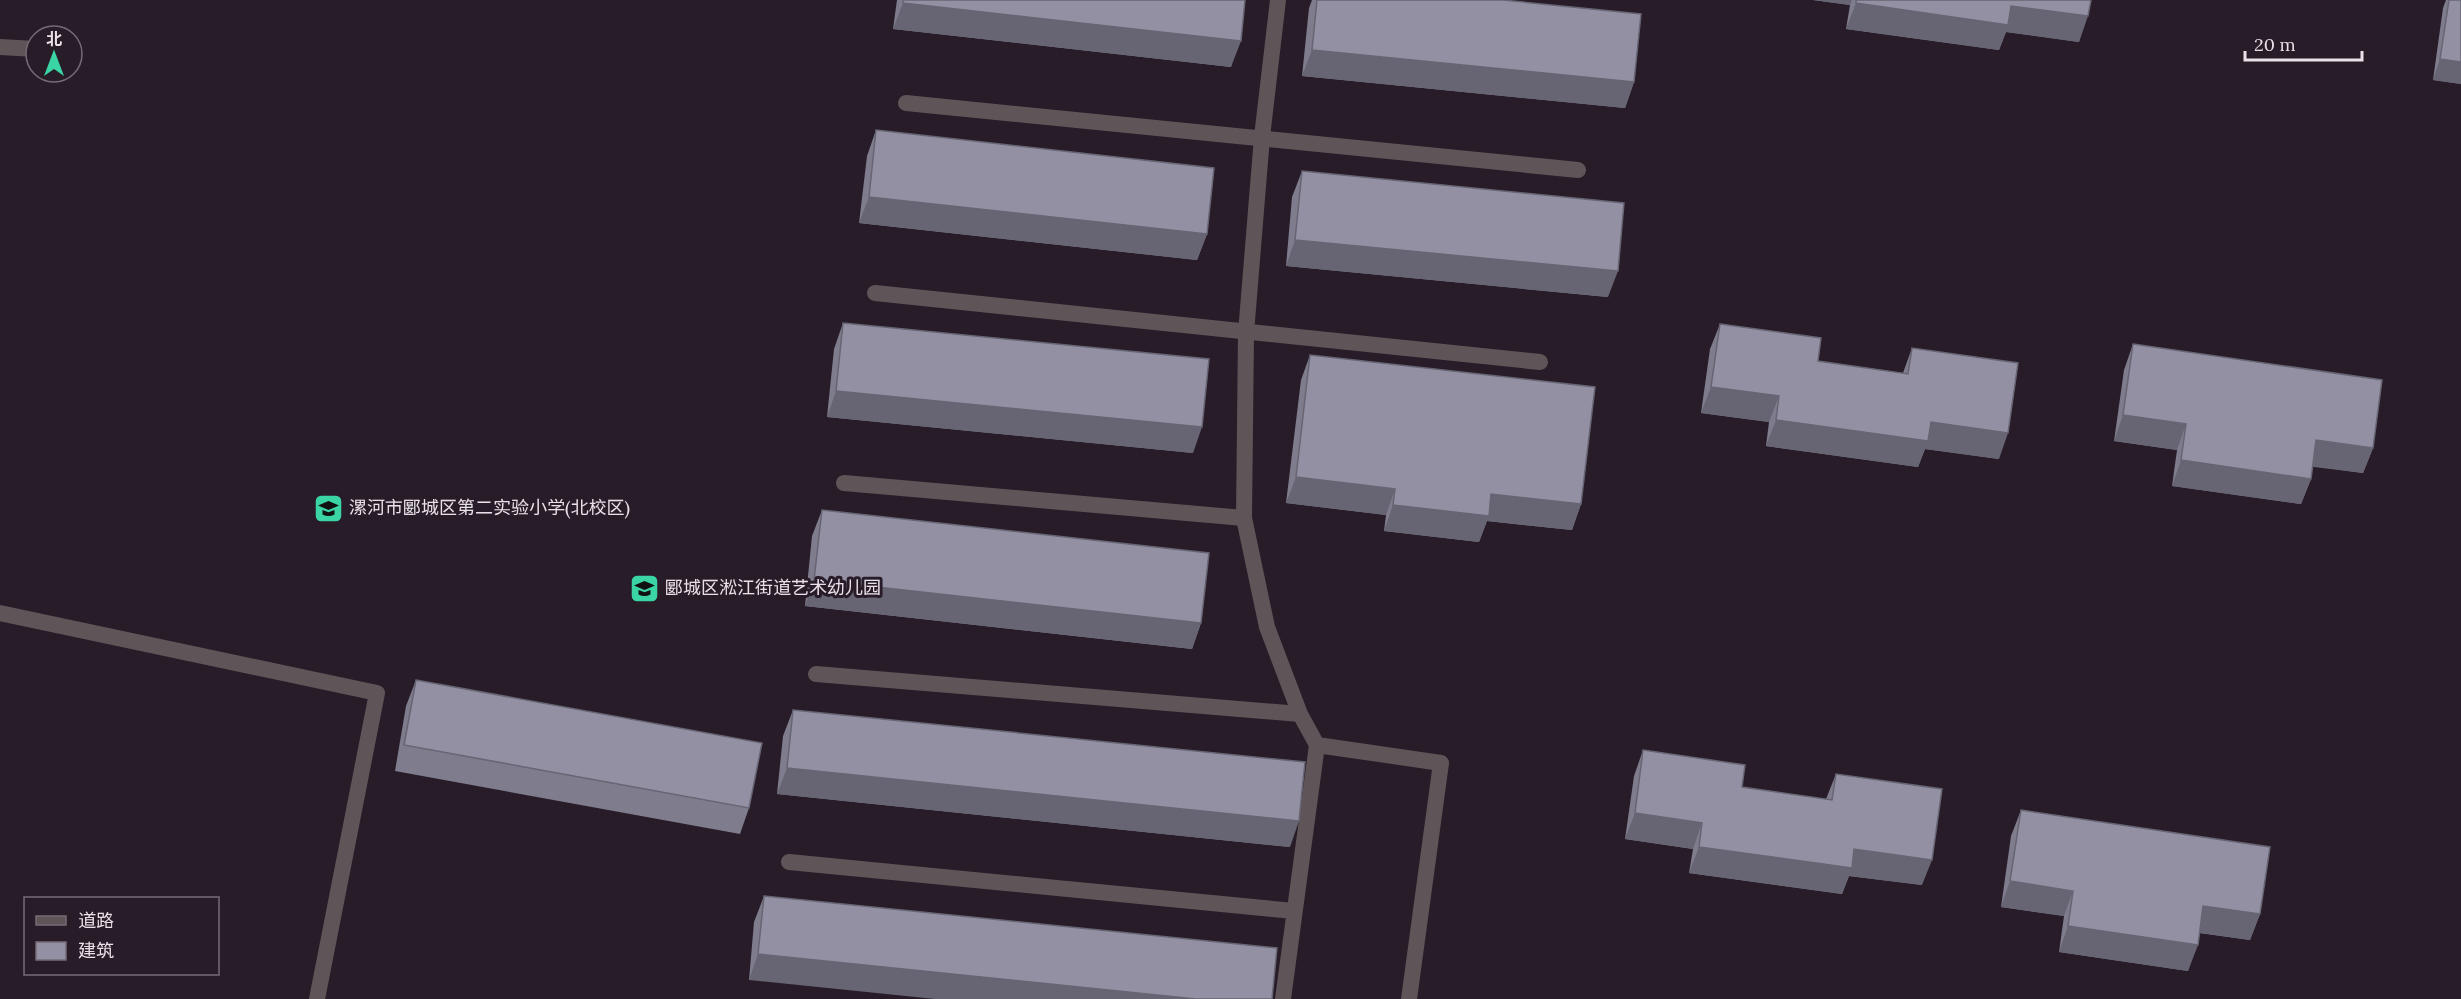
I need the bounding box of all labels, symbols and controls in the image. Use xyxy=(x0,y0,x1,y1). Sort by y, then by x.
north arrow xyxy=(24,24,84,84)
scale bar xyxy=(2245,24,2362,62)
text: 北 xyxy=(46,29,62,49)
text: 20 m xyxy=(2254,33,2296,56)
school or university icon: 漯河市郾城区第二实验小学(北校区) xyxy=(312,492,344,524)
place label: 漯河市郾城区第二实验小学(北校区) xyxy=(349,496,630,519)
school or university icon: 郾城区淞江街道艺术幼儿园 xyxy=(628,572,660,604)
place label: 郾城区淞江街道艺术幼儿园 xyxy=(665,576,881,599)
legend xyxy=(24,897,219,975)
text: 道路 xyxy=(78,909,114,932)
text: 建筑 xyxy=(78,939,114,962)

